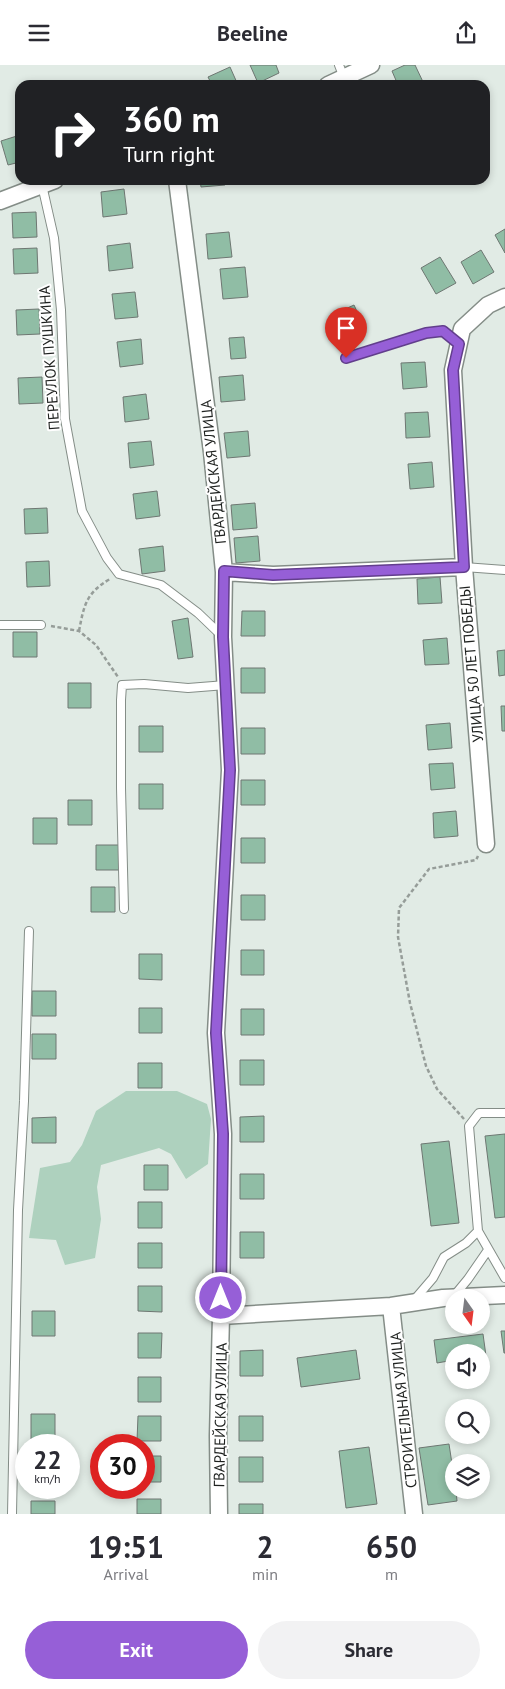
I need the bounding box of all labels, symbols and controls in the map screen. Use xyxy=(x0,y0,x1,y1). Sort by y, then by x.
icon: menu xyxy=(25,19,53,47)
text: Beeline xyxy=(217,19,288,47)
icon: share xyxy=(452,19,480,47)
text: 360 m xyxy=(123,96,220,142)
icon: right xyxy=(40,100,105,165)
text: Turn right xyxy=(123,140,215,168)
street label: ПЕРЕУЛОК ПУШКИНА xyxy=(34,285,64,431)
pin xyxy=(325,307,367,358)
icon: arrive xyxy=(332,314,360,342)
street label: ГВАРДЕЙСКАЯ УЛИЦА xyxy=(196,399,230,545)
street label: УЛИЦА 50 ЛЕТ ПОБЕДЫ xyxy=(455,585,487,743)
position arrow xyxy=(194,1271,246,1323)
north arrow xyxy=(445,1289,490,1334)
map controls xyxy=(445,1289,490,1499)
street label: СТРОИТЕЛЬНАЯ УЛИЦА xyxy=(385,1331,421,1489)
street label: ГВАРДЕЙСКАЯ УЛИЦА xyxy=(209,1342,231,1488)
button: sound xyxy=(445,1344,490,1389)
button: search xyxy=(445,1399,490,1444)
speed limit sign: 30 xyxy=(90,1434,155,1499)
text: 22 xyxy=(33,1444,62,1476)
button: layers xyxy=(445,1454,490,1499)
text: km/h xyxy=(34,1471,61,1486)
text: 19:51 xyxy=(88,1527,164,1566)
text: 2 xyxy=(257,1527,274,1566)
text: 650 xyxy=(366,1527,417,1566)
text: Arrival xyxy=(104,1564,148,1584)
text: min xyxy=(252,1564,278,1584)
text: m xyxy=(385,1564,398,1584)
button: Exit xyxy=(25,1621,248,1679)
button: Share xyxy=(258,1621,480,1679)

